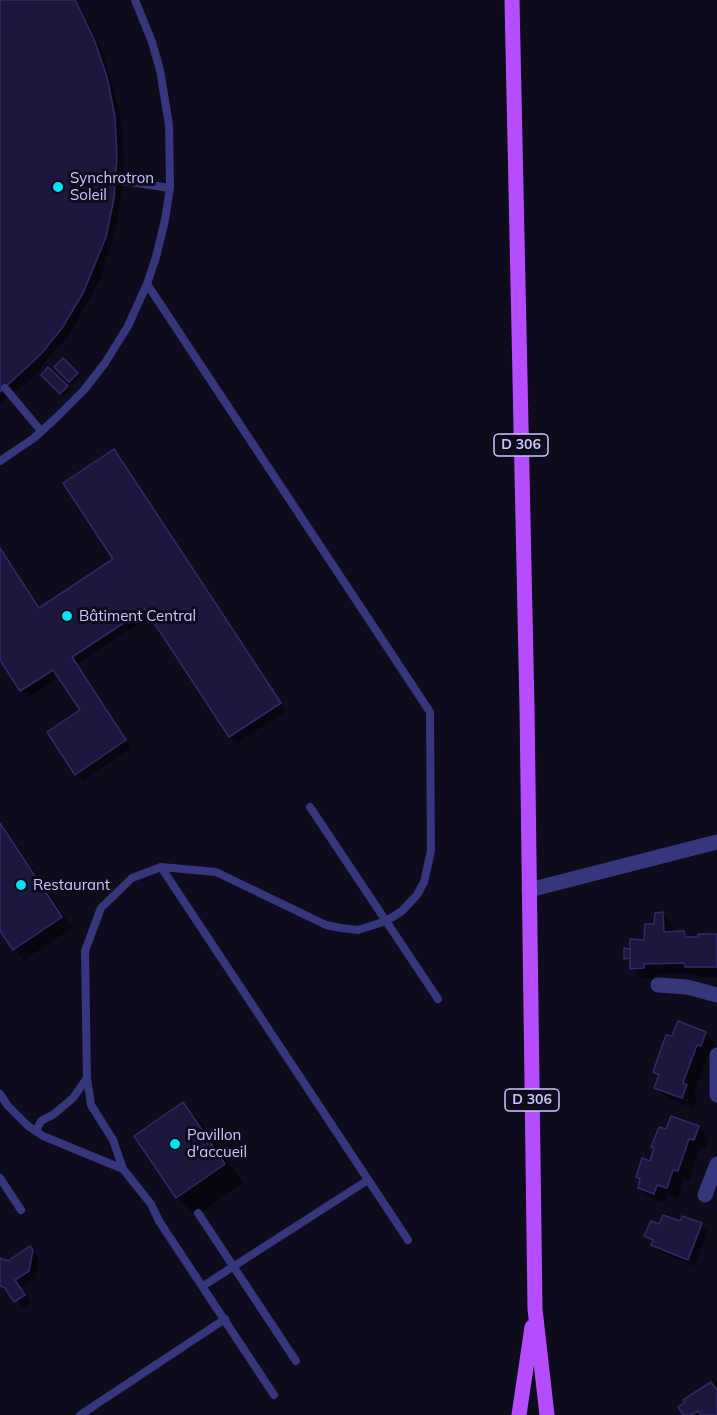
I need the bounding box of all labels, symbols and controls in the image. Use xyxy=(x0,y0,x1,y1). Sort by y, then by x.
place label: Synchrotron Soleil xyxy=(70,169,154,204)
marker: Synchrotron Soleil xyxy=(51,180,65,194)
road number: D 306 xyxy=(494,434,548,456)
place label: Bâtiment Central xyxy=(79,607,196,625)
marker: Bâtiment Central xyxy=(60,609,74,623)
place label: Restaurant xyxy=(33,876,110,894)
marker: Restaurant xyxy=(14,878,28,892)
road number: D 306 xyxy=(505,1089,559,1111)
place label: Pavillon d'accueil xyxy=(187,1126,247,1161)
marker: Pavillon d'accueil xyxy=(168,1137,182,1151)

